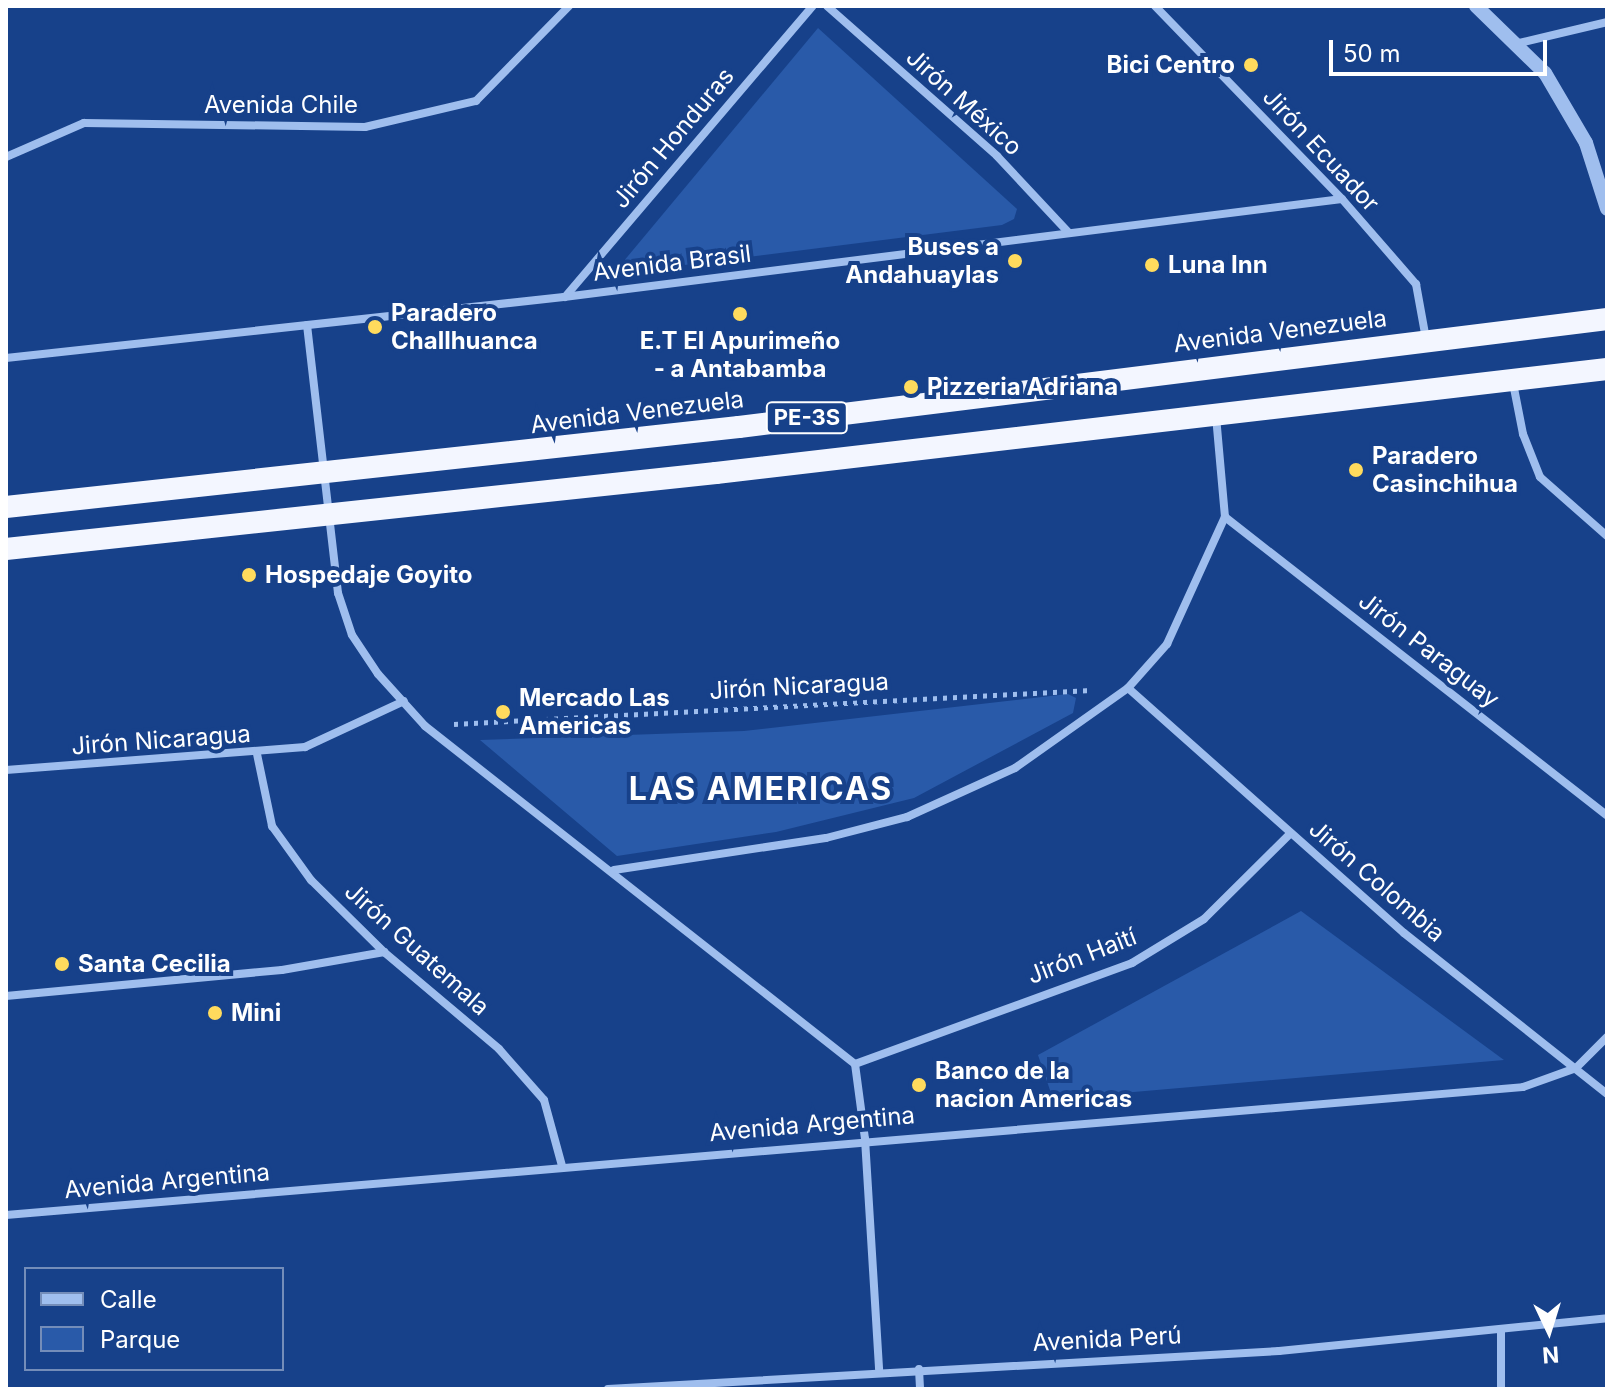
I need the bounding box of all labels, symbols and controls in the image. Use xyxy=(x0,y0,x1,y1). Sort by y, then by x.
scale bar xyxy=(1333,24,1551,74)
text: 50 m xyxy=(1343,39,1401,68)
street label: Jirón México xyxy=(900,43,1028,161)
place label: Bici Centro xyxy=(1107,51,1235,79)
marker: Bici Centro xyxy=(1242,56,1260,74)
street label: Jirón Honduras xyxy=(606,62,740,214)
street label: Jirón Ecuador xyxy=(1257,83,1385,217)
street label: Avenida Chile xyxy=(204,91,358,119)
place label: Buses a Andahuaylas xyxy=(845,233,999,289)
street label: Avenida Brasil xyxy=(591,239,753,287)
place label: Luna Inn xyxy=(1168,251,1268,279)
marker: Buses a Andahuaylas xyxy=(1006,252,1024,270)
marker: Luna Inn xyxy=(1143,256,1161,274)
place label: Paradero Challhuanca xyxy=(391,299,538,355)
street label: Avenida Venezuela xyxy=(1172,304,1388,358)
marker: E.T El Apurimeño - a Antabamba xyxy=(731,305,749,323)
marker: Paradero Challhuanca xyxy=(366,318,384,336)
place label: E.T El Apurimeño - a Antabamba xyxy=(640,327,840,383)
place label: Pizzeria Adriana xyxy=(927,373,1118,401)
marker: Pizzeria Adriana xyxy=(902,378,920,396)
street label: Avenida Venezuela xyxy=(529,385,745,439)
road number: PE-3S xyxy=(765,400,849,436)
place label: Paradero Casinchihua xyxy=(1372,442,1518,498)
marker: Paradero Casinchihua xyxy=(1347,461,1365,479)
place label: Hospedaje Goyito xyxy=(265,561,473,589)
marker: Hospedaje Goyito xyxy=(240,566,258,584)
street label: Jirón Paraguay xyxy=(1353,586,1505,714)
street label: Jirón Nicaragua xyxy=(709,667,889,705)
place label: Mercado Las Americas xyxy=(519,684,670,740)
marker: Mercado Las Americas xyxy=(494,703,512,721)
street label: Jirón Nicaragua xyxy=(70,719,252,761)
district label: LAS AMERICAS xyxy=(629,770,893,808)
street label: Jirón Colombia xyxy=(1303,814,1451,948)
street label: Jirón Guatemala xyxy=(339,877,495,1021)
street label: Jirón Haití xyxy=(1024,922,1140,990)
place label: Santa Cecilia xyxy=(78,950,231,978)
marker: Santa Cecilia xyxy=(53,955,71,973)
place label: Mini xyxy=(231,999,281,1027)
marker: Mini xyxy=(206,1004,224,1022)
place label: Banco de la nacion Americas xyxy=(935,1057,1132,1113)
marker: Banco de la nacion Americas xyxy=(910,1076,928,1094)
street label: Avenida Argentina xyxy=(708,1101,916,1147)
street label: Avenida Argentina xyxy=(63,1158,271,1204)
legend xyxy=(24,1267,284,1371)
text: Calle xyxy=(100,1285,157,1314)
north arrow xyxy=(1509,1291,1589,1371)
street label: Avenida Perú xyxy=(1032,1321,1182,1357)
text: Parque xyxy=(100,1325,180,1354)
text: N xyxy=(1541,1341,1560,1368)

